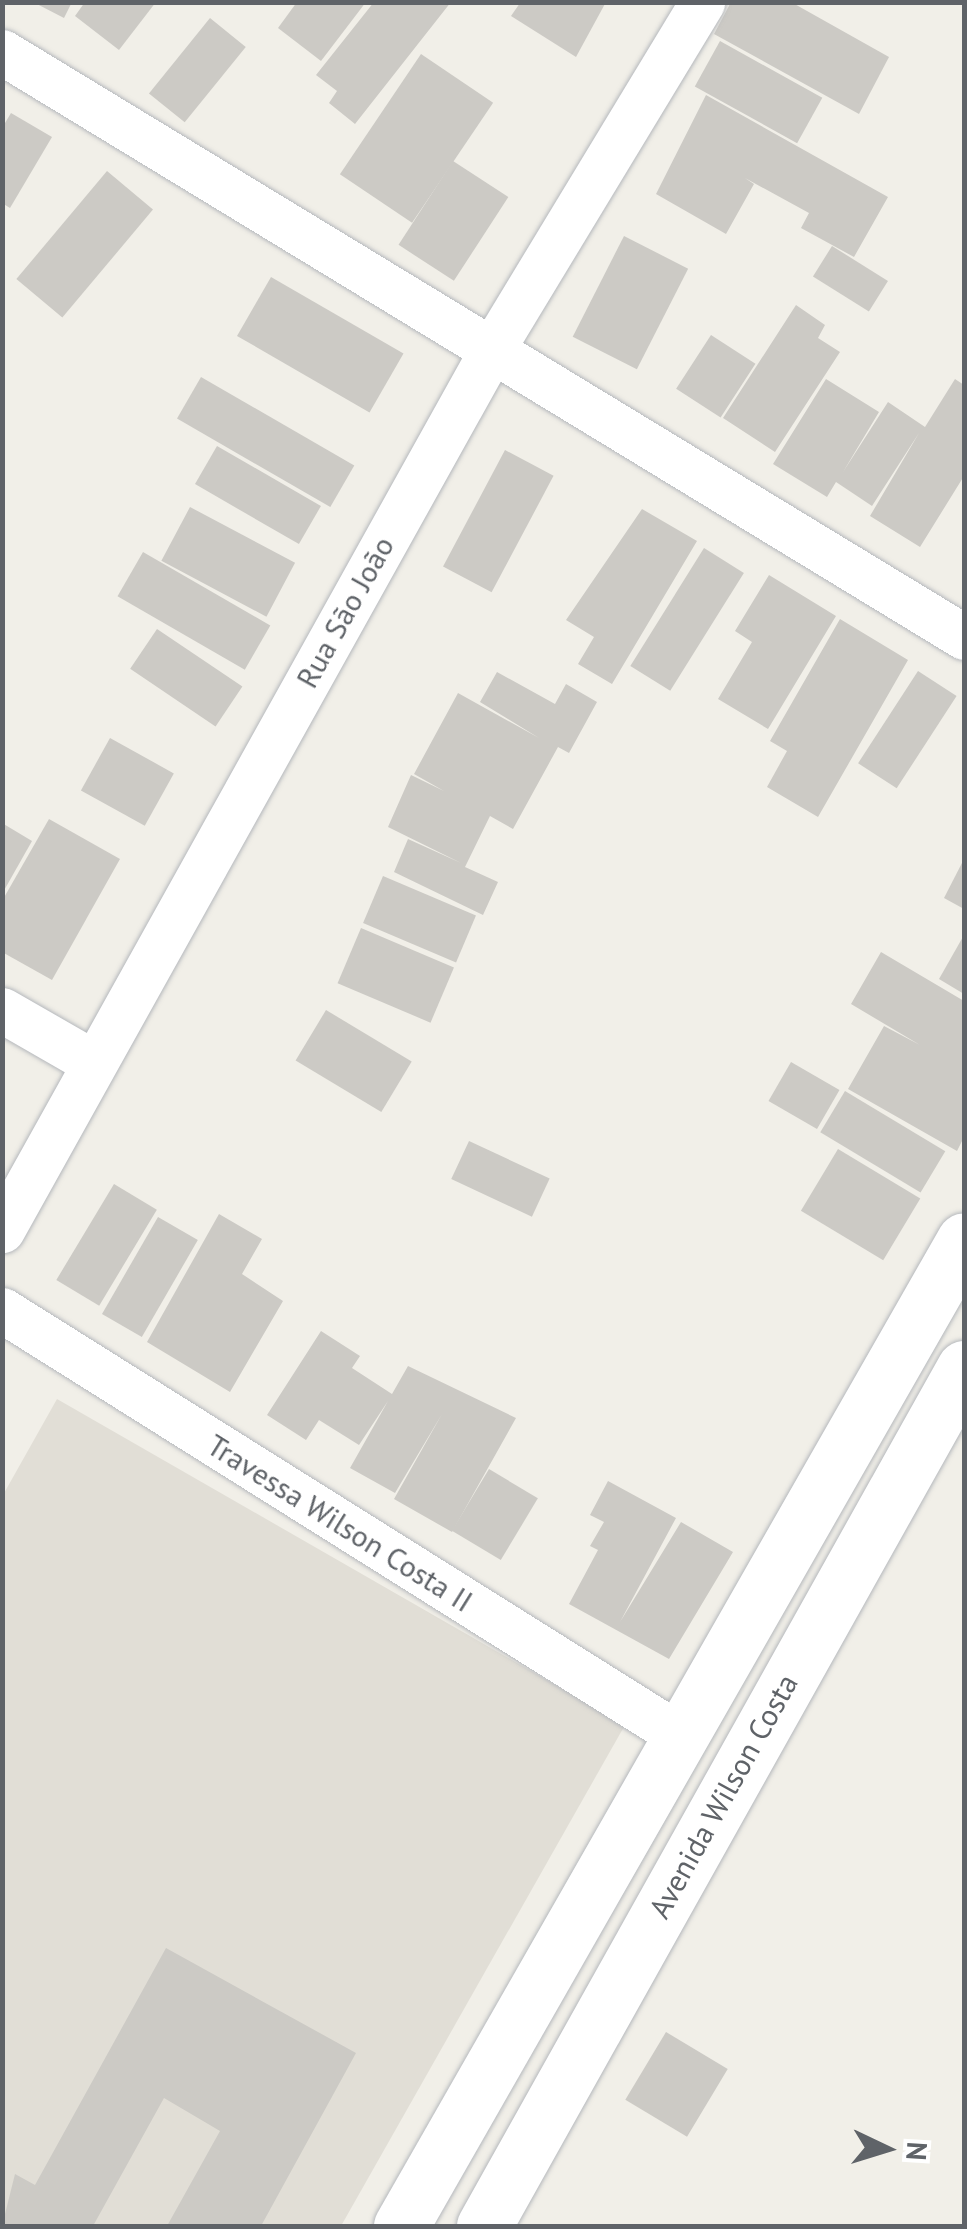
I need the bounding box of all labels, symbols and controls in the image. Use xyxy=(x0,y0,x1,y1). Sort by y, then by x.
street label: Rua São João xyxy=(289,530,401,694)
street label: Travessa Wilson Costa II xyxy=(201,1427,479,1619)
street label: Avenida Wilson Costa xyxy=(641,1667,805,1925)
north arrow xyxy=(837,2099,937,2199)
text: N xyxy=(898,2141,937,2162)

